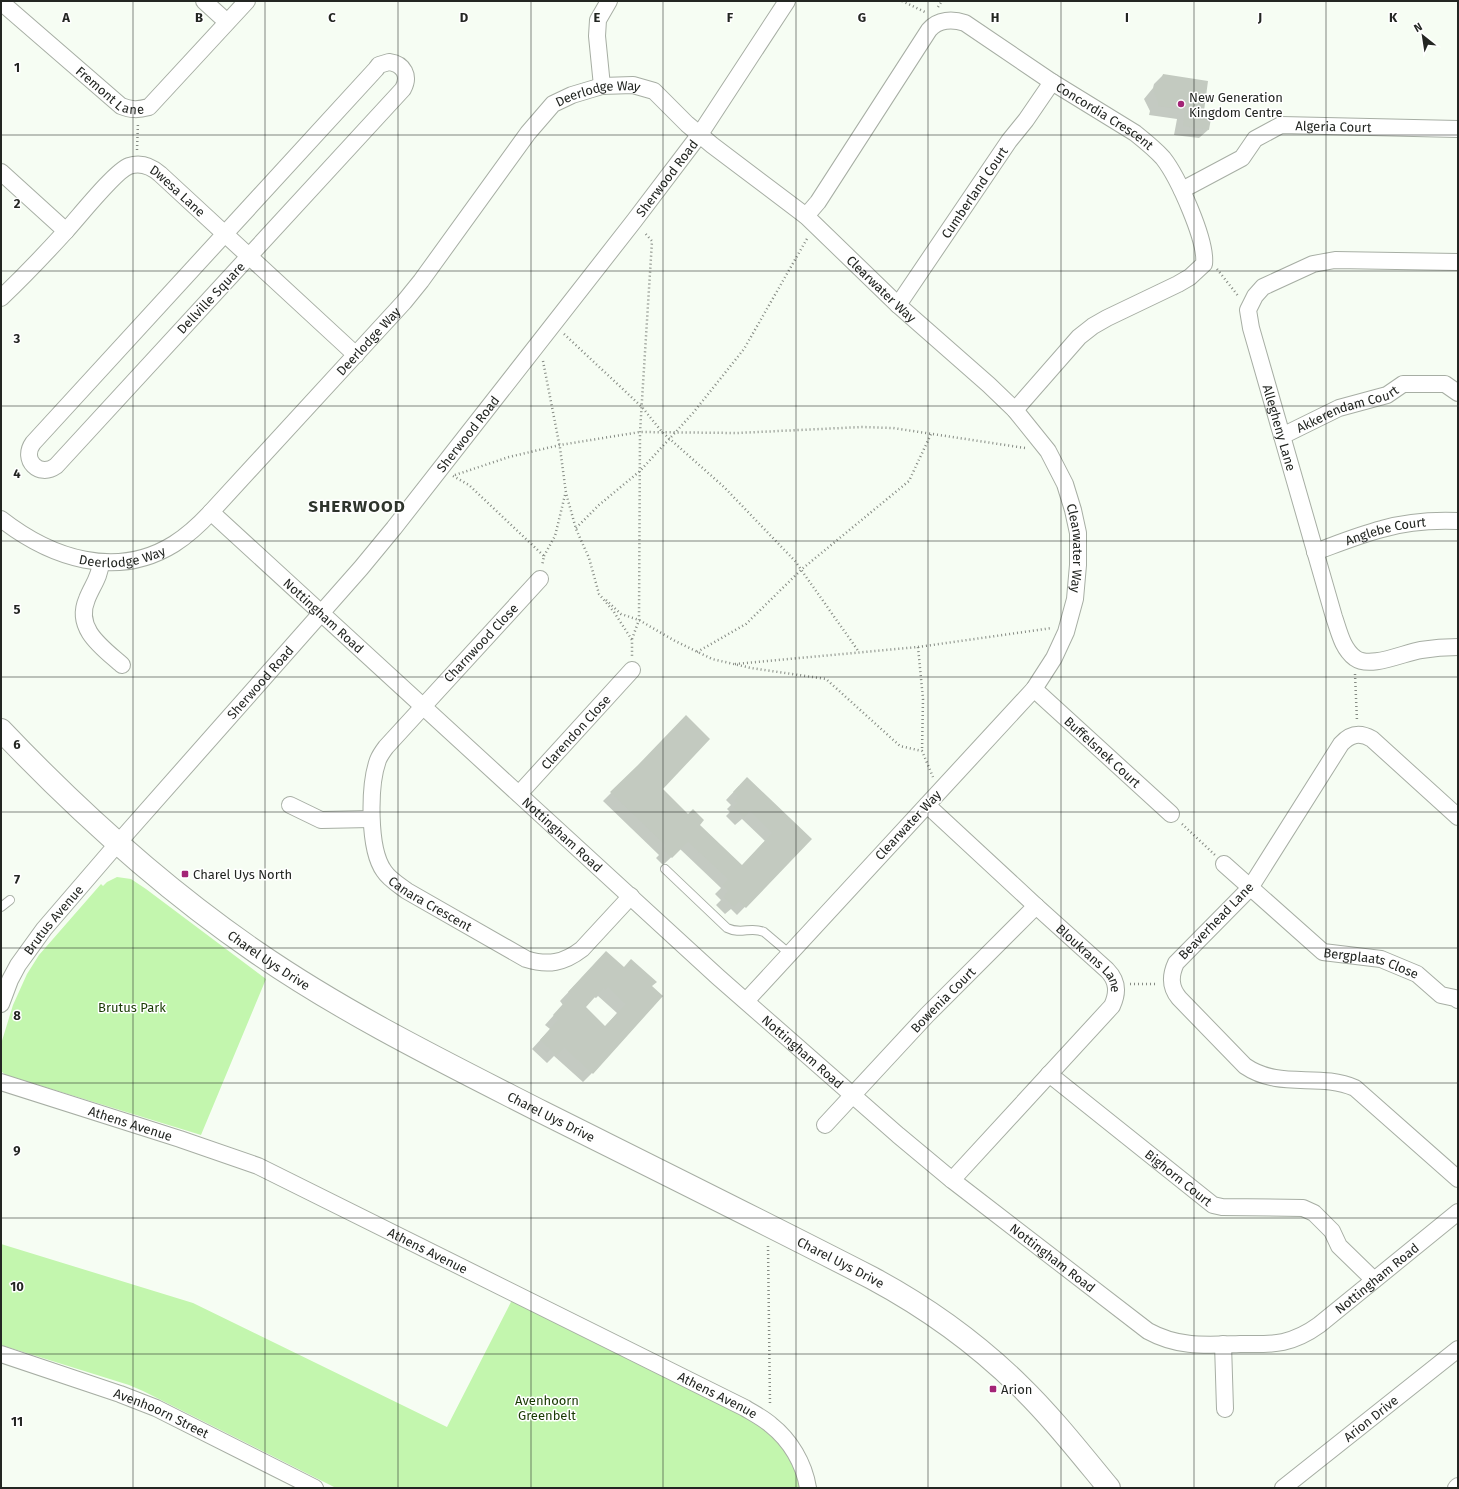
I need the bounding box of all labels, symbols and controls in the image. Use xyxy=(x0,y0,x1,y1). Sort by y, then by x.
text: A xyxy=(61,10,70,25)
text: B xyxy=(195,10,203,25)
text: C xyxy=(328,10,336,25)
text: D xyxy=(460,10,469,25)
text: E xyxy=(594,10,601,25)
text: F xyxy=(727,10,734,25)
text: G xyxy=(858,10,866,25)
text: H xyxy=(991,10,999,25)
text: I xyxy=(1125,10,1129,25)
text: J xyxy=(1257,10,1262,25)
text: K xyxy=(1389,10,1398,25)
north arrow xyxy=(1403,16,1443,56)
text: N xyxy=(1412,20,1425,35)
text: 1 xyxy=(14,60,20,75)
street label: Fremont Lane xyxy=(73,63,145,117)
street label: Deerlodge Way xyxy=(553,77,643,109)
street label: Concordia Crescent xyxy=(1054,79,1157,153)
place label: New Generation Kingdom Centre xyxy=(1189,90,1283,120)
marker: New Generation Kingdom Centre xyxy=(1176,99,1186,109)
street label: Algeria Court xyxy=(1295,118,1372,135)
street label: Sherwood Road xyxy=(633,137,701,219)
street label: Cumberland Court xyxy=(938,144,1011,241)
street label: Dwesa Lane xyxy=(147,162,208,219)
text: 2 xyxy=(14,196,21,211)
street label: Clearwater Way xyxy=(844,252,920,325)
street label: Dellville Square xyxy=(174,259,248,337)
street label: Deerlodge Way xyxy=(333,303,404,378)
text: 3 xyxy=(13,331,21,346)
street label: Akkerendam Court xyxy=(1294,382,1401,435)
street label: Allegheny Lane xyxy=(1260,383,1299,473)
street label: Sherwood Road xyxy=(433,393,502,475)
text: 4 xyxy=(13,466,21,481)
district label: SHERWOOD xyxy=(308,496,406,517)
street label: Clearwater Way xyxy=(1064,502,1086,594)
street label: Anglebe Court xyxy=(1343,514,1427,548)
street label: Deerlodge Way xyxy=(78,542,168,570)
street label: Nottingham Road xyxy=(281,575,367,656)
street label: Charnwood Close xyxy=(441,601,521,685)
text: 5 xyxy=(14,602,21,617)
street label: Sherwood Road xyxy=(224,643,296,722)
street label: Clarendon Close xyxy=(538,692,613,772)
street label: Buffelsnek Court xyxy=(1062,713,1144,790)
text: 6 xyxy=(13,737,21,752)
street label: Clearwater Way xyxy=(872,787,945,863)
street label: Nottingham Road xyxy=(519,794,606,875)
place label: Charel Uys North xyxy=(193,867,292,882)
marker: Charel Uys North xyxy=(180,869,190,879)
text: 7 xyxy=(14,872,20,887)
street label: Canara Crescent xyxy=(386,873,475,934)
street label: Beaverhead Lane xyxy=(1175,879,1257,963)
street label: Brutus Avenue xyxy=(20,882,86,958)
street label: Bloukrans Lane xyxy=(1053,921,1124,993)
street label: Charel Uys Drive xyxy=(225,927,313,993)
street label: Bergplaats Close xyxy=(1323,945,1421,981)
street label: Bowenia Court xyxy=(907,964,978,1035)
park label: Brutus Park xyxy=(98,1000,166,1015)
text: 8 xyxy=(13,1008,21,1023)
street label: Nottingham Road xyxy=(759,1012,847,1091)
street label: Charel Uys Drive xyxy=(505,1088,597,1145)
street label: Athens Avenue xyxy=(87,1103,174,1144)
text: 9 xyxy=(13,1143,21,1158)
street label: Bighorn Court xyxy=(1142,1146,1215,1209)
street label: Nottingham Road xyxy=(1007,1220,1098,1295)
street label: Athens Avenue xyxy=(385,1224,470,1277)
street label: Charel Uys Drive xyxy=(795,1234,887,1291)
street label: Nottingham Road xyxy=(1332,1240,1422,1316)
text: 10 xyxy=(10,1279,24,1294)
street label: Athens Avenue xyxy=(676,1368,760,1421)
place label: Arion xyxy=(1001,1382,1032,1397)
marker: Arion xyxy=(988,1384,998,1394)
street label: Avenhoorn Street xyxy=(112,1385,212,1441)
street label: Arion Drive xyxy=(1340,1392,1401,1445)
park label: Avenhoorn Greenbelt xyxy=(515,1393,579,1423)
text: 11 xyxy=(11,1414,23,1429)

